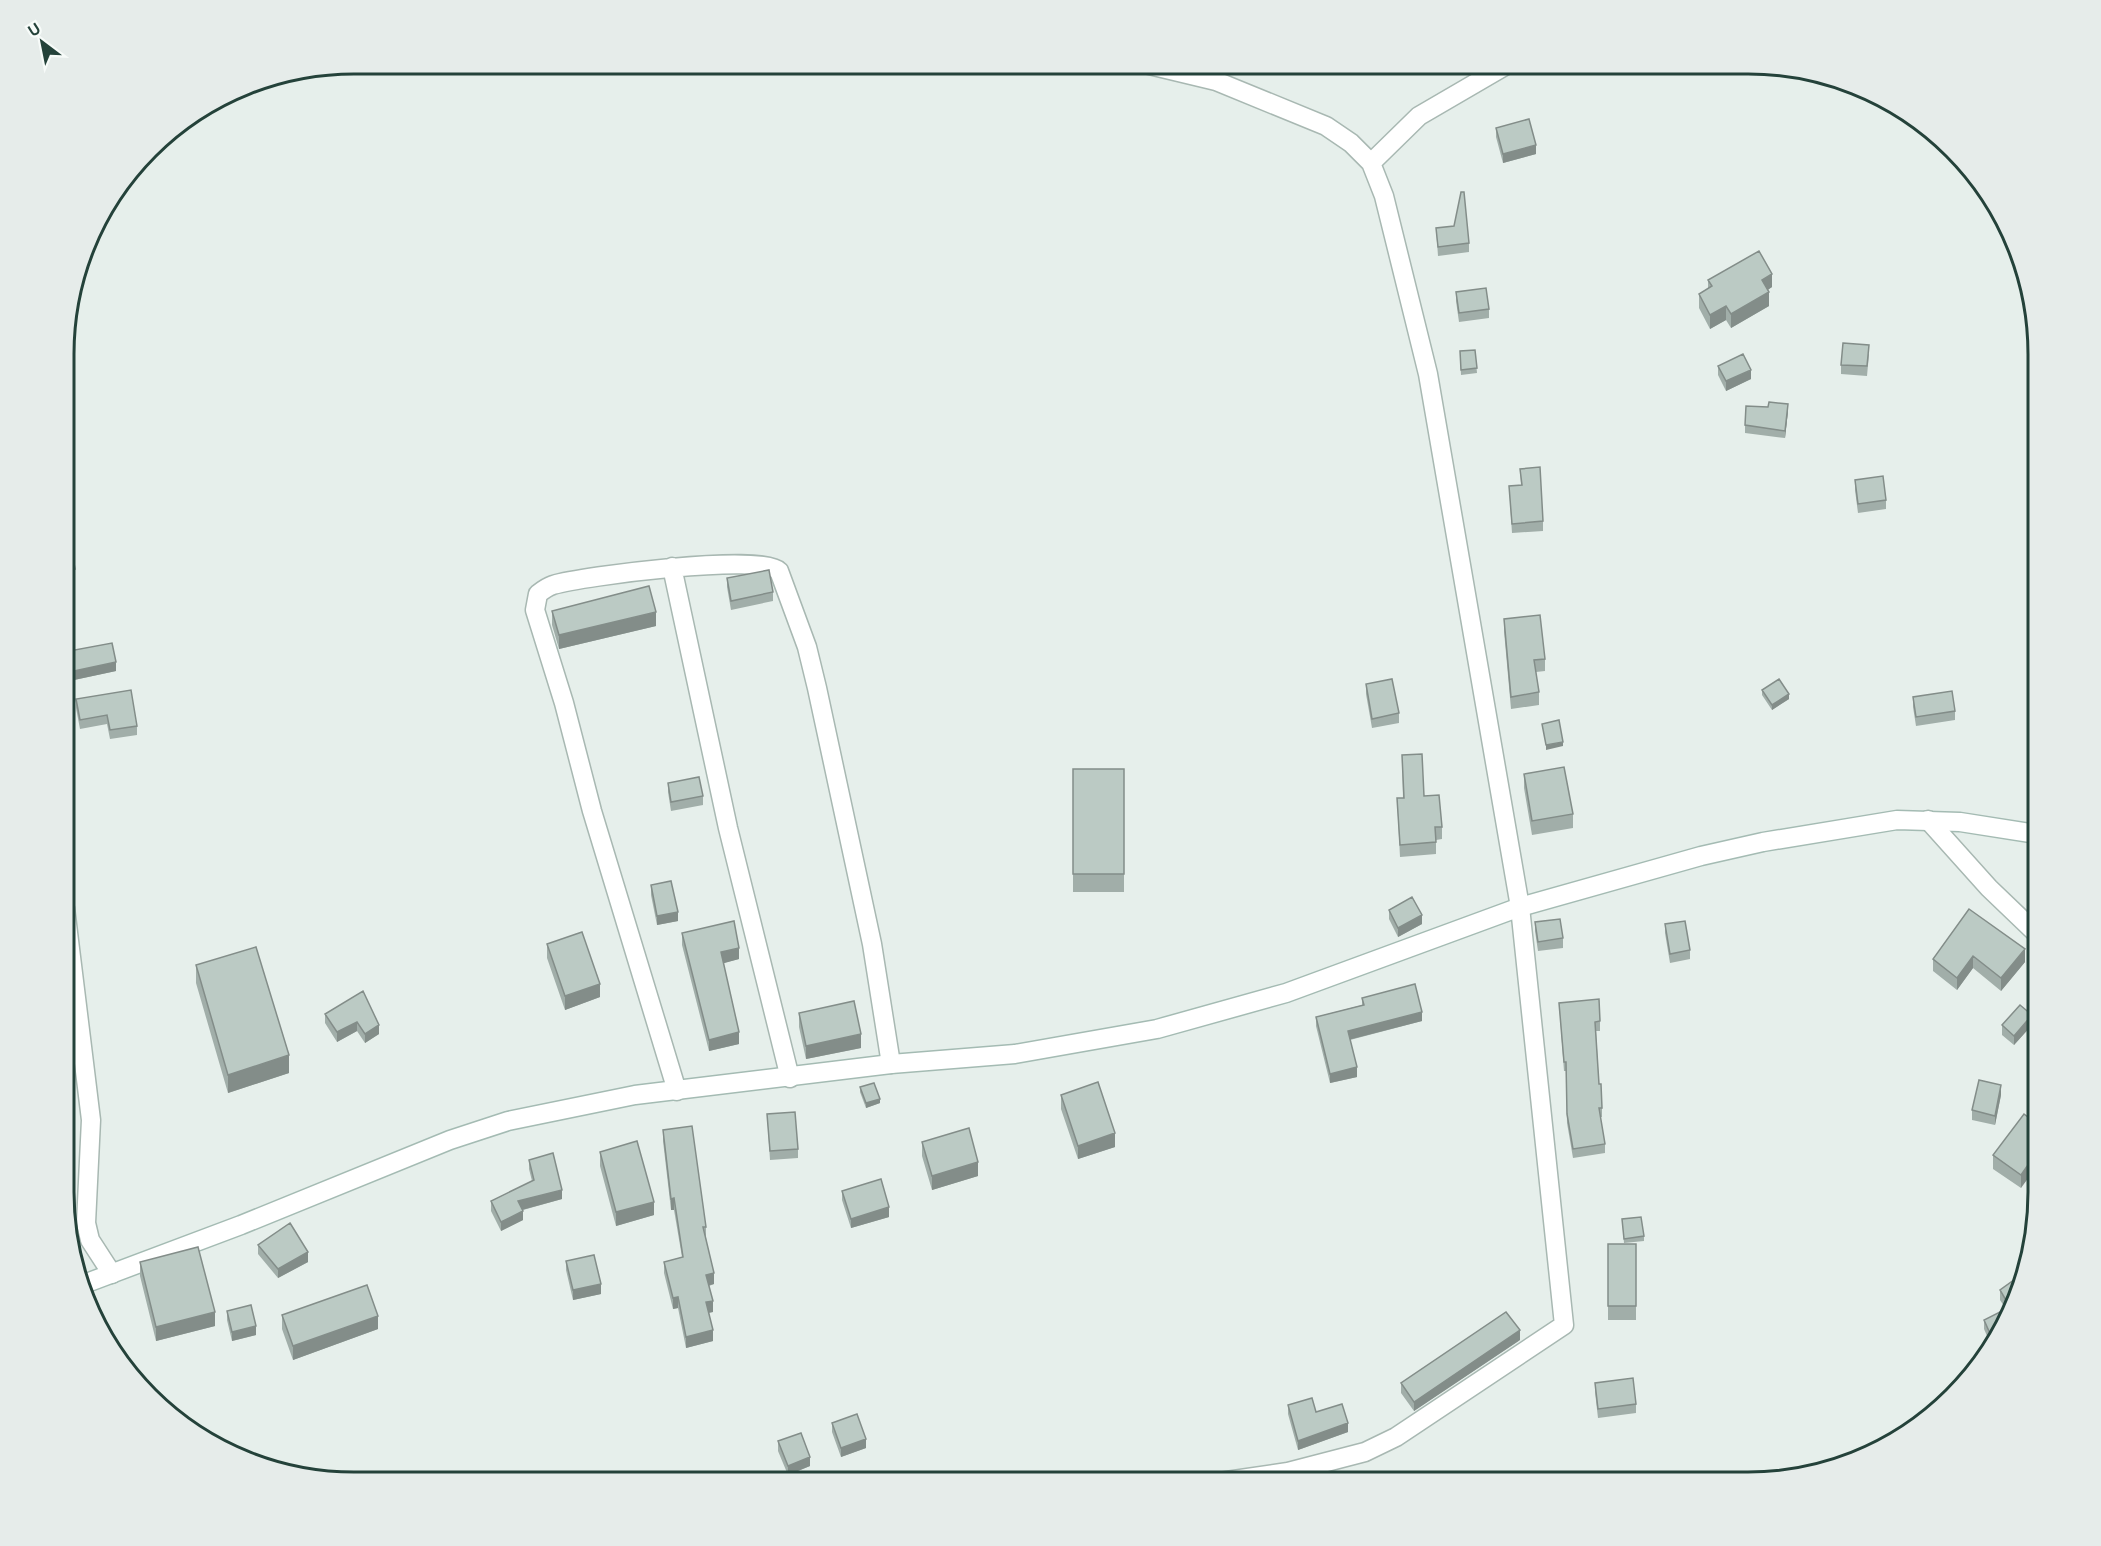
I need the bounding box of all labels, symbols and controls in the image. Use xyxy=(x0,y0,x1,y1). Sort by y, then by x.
north arrow xyxy=(12,12,72,72)
text: U xyxy=(24,18,45,42)

